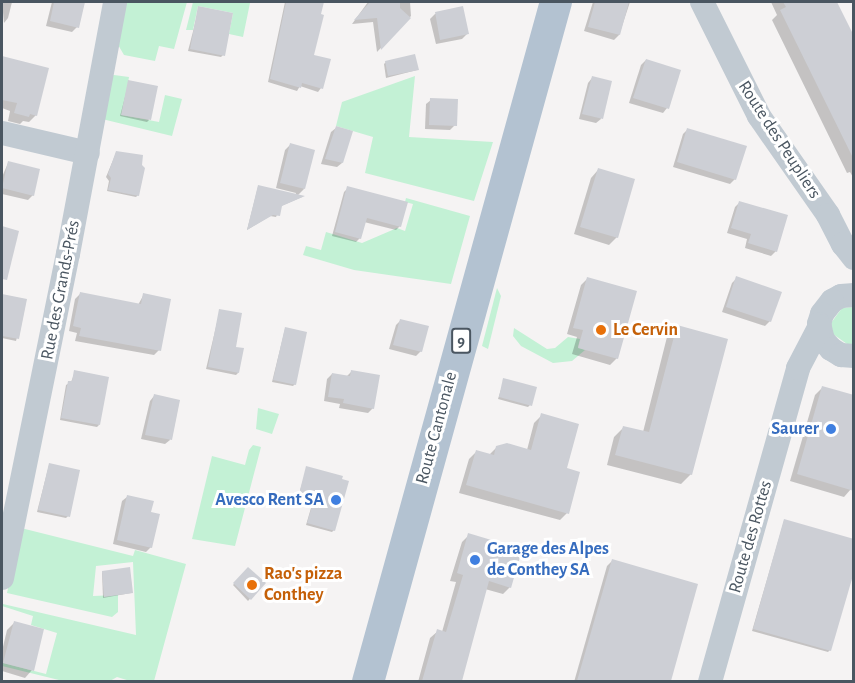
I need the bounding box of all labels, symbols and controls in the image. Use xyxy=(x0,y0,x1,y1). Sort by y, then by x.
street label: Route des Peupliers xyxy=(733,77,825,203)
street label: Rue des Grands-Prés xyxy=(37,218,85,362)
place label: Le Cervin xyxy=(613,319,678,341)
marker: Le Cervin xyxy=(594,323,608,337)
road number: 9 xyxy=(450,328,472,354)
street label: Route Cantonale xyxy=(412,369,462,487)
place label: Saurer xyxy=(771,418,819,440)
marker: Saurer xyxy=(824,422,838,436)
street label: Route des Rottes xyxy=(725,478,777,596)
place label: Avesco Rent SA xyxy=(215,489,324,511)
marker: Avesco Rent SA xyxy=(329,493,343,507)
place label: Garage des Alpes de Conthey SA xyxy=(487,539,609,582)
marker: Garage des Alpes de Conthey SA xyxy=(468,553,482,567)
place label: Rao's pizza Conthey xyxy=(264,564,342,606)
marker: Rao's pizza Conthey xyxy=(245,578,259,592)

